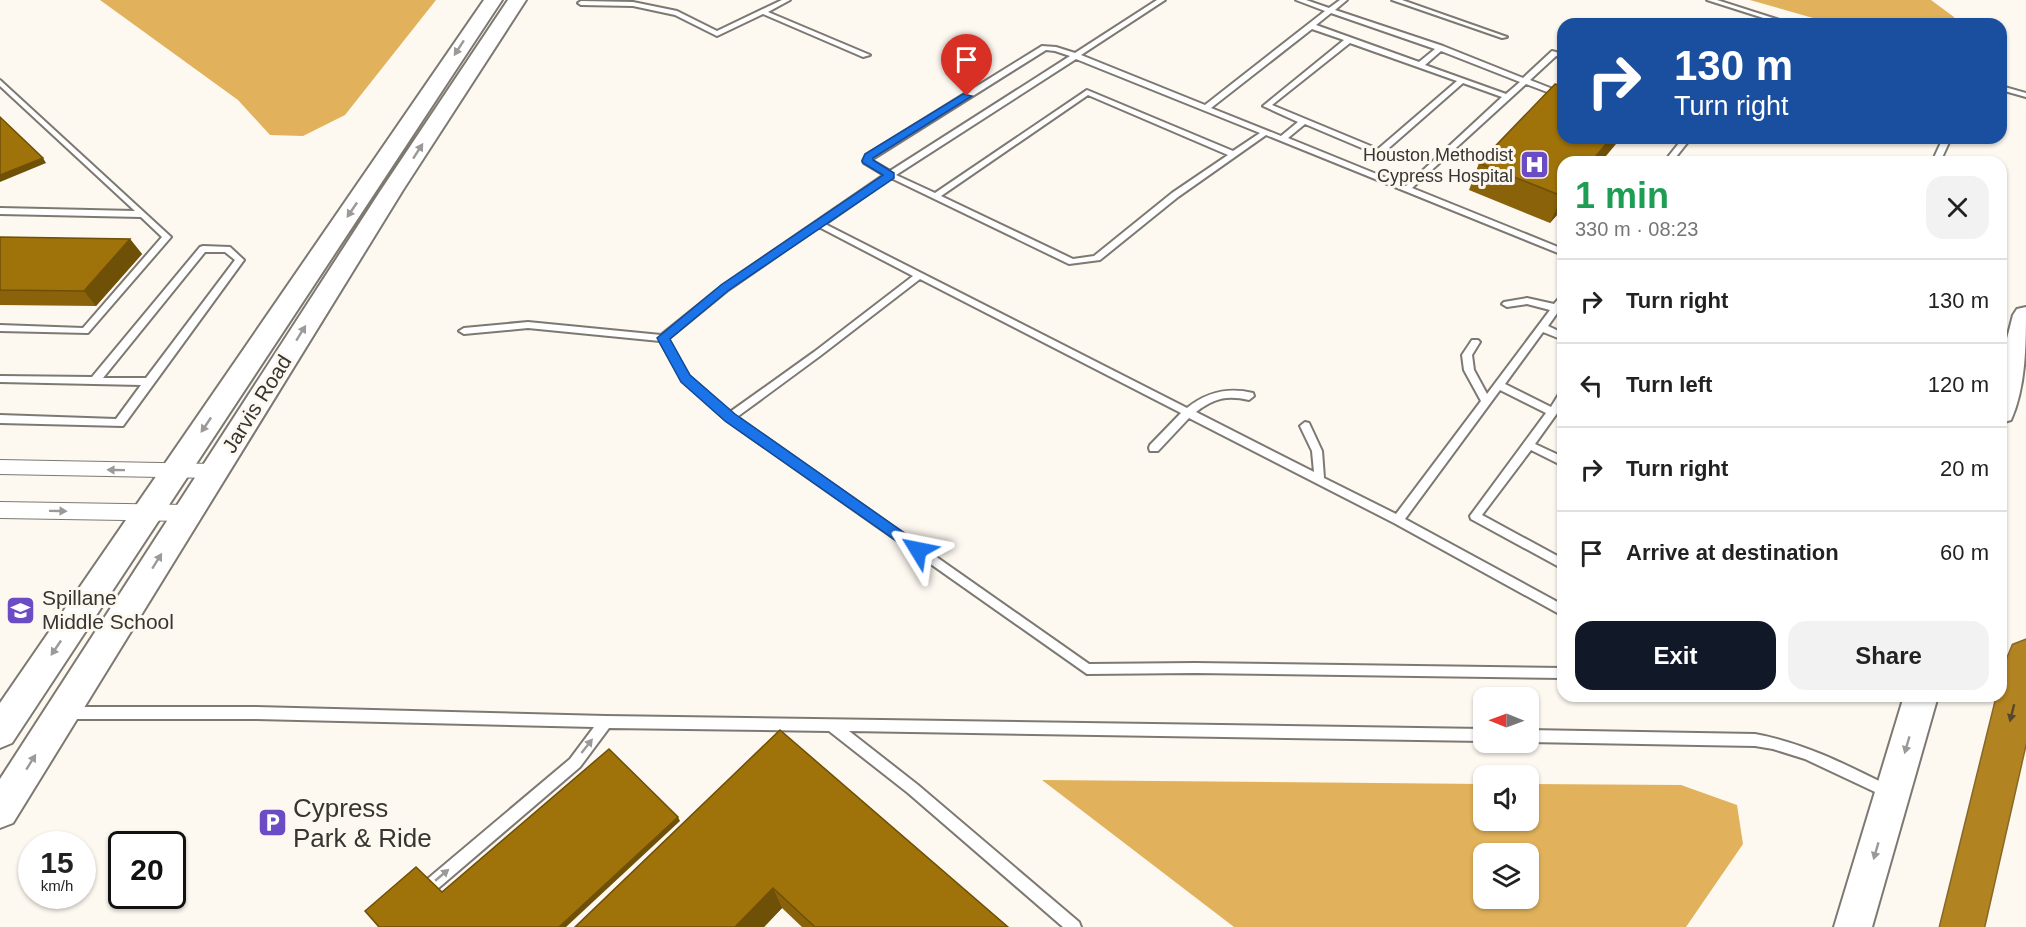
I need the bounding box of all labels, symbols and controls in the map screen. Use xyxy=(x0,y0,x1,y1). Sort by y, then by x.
pin xyxy=(941,34,992,96)
one-way arrow xyxy=(454,40,465,56)
icon: right xyxy=(1575,42,1653,120)
text: 130 m xyxy=(1674,42,1793,89)
icon: arrive xyxy=(950,43,983,76)
text: Turn right xyxy=(1674,91,1789,121)
one-way arrow xyxy=(412,143,423,159)
place label: Houston Methodist Cypress Hospital xyxy=(1363,145,1513,186)
hospital icon: Houston Methodist Cypress Hospital xyxy=(1518,149,1550,181)
text: 1 min xyxy=(1575,175,1669,216)
button: close xyxy=(1926,176,1989,239)
one-way arrow xyxy=(346,202,358,218)
text: 330 m · 08:23 xyxy=(1575,218,1698,240)
icon: right xyxy=(1575,285,1608,318)
text: Turn right xyxy=(1626,288,1728,313)
text: 130 m xyxy=(1928,288,1989,313)
one-way arrow xyxy=(296,325,307,341)
street label: Jarvis Road xyxy=(217,351,296,457)
icon: left xyxy=(1575,369,1608,402)
text: Turn left xyxy=(1626,372,1712,397)
text: 120 m xyxy=(1928,372,1989,397)
one-way arrow xyxy=(200,416,212,432)
icon: right xyxy=(1575,453,1608,486)
text: Turn right xyxy=(1626,456,1728,481)
text: 20 m xyxy=(1940,456,1989,481)
one-way arrow xyxy=(107,465,126,474)
one-way arrow xyxy=(49,506,68,516)
position arrow xyxy=(886,518,950,582)
icon: arrive xyxy=(1575,537,1608,570)
text: Arrive at destination xyxy=(1626,540,1839,565)
text: 60 m xyxy=(1940,540,1989,565)
one-way arrow xyxy=(152,553,163,569)
place label: Spillane Middle School xyxy=(42,586,174,633)
school or university icon: Spillane Middle School xyxy=(5,594,37,626)
button: Exit xyxy=(1575,621,1776,690)
button: Share xyxy=(1788,621,1989,690)
one-way arrow xyxy=(51,640,62,656)
north arrow xyxy=(1473,687,1539,753)
map controls xyxy=(1473,687,1539,909)
one-way arrow xyxy=(2006,704,2016,723)
one-way arrow xyxy=(1902,736,1911,754)
one-way arrow xyxy=(581,739,593,754)
one-way arrow xyxy=(26,753,37,770)
button: sound xyxy=(1473,765,1539,831)
place label: Cypress Park & Ride xyxy=(293,793,432,853)
parking icon: Cypress Park & Ride xyxy=(256,807,288,839)
speed limit sign: 20 xyxy=(108,831,186,909)
one-way arrow xyxy=(1871,842,1880,860)
button: layers xyxy=(1473,843,1539,909)
text: 15 xyxy=(40,846,74,879)
one-way arrow xyxy=(434,869,450,882)
text: km/h xyxy=(41,877,73,894)

